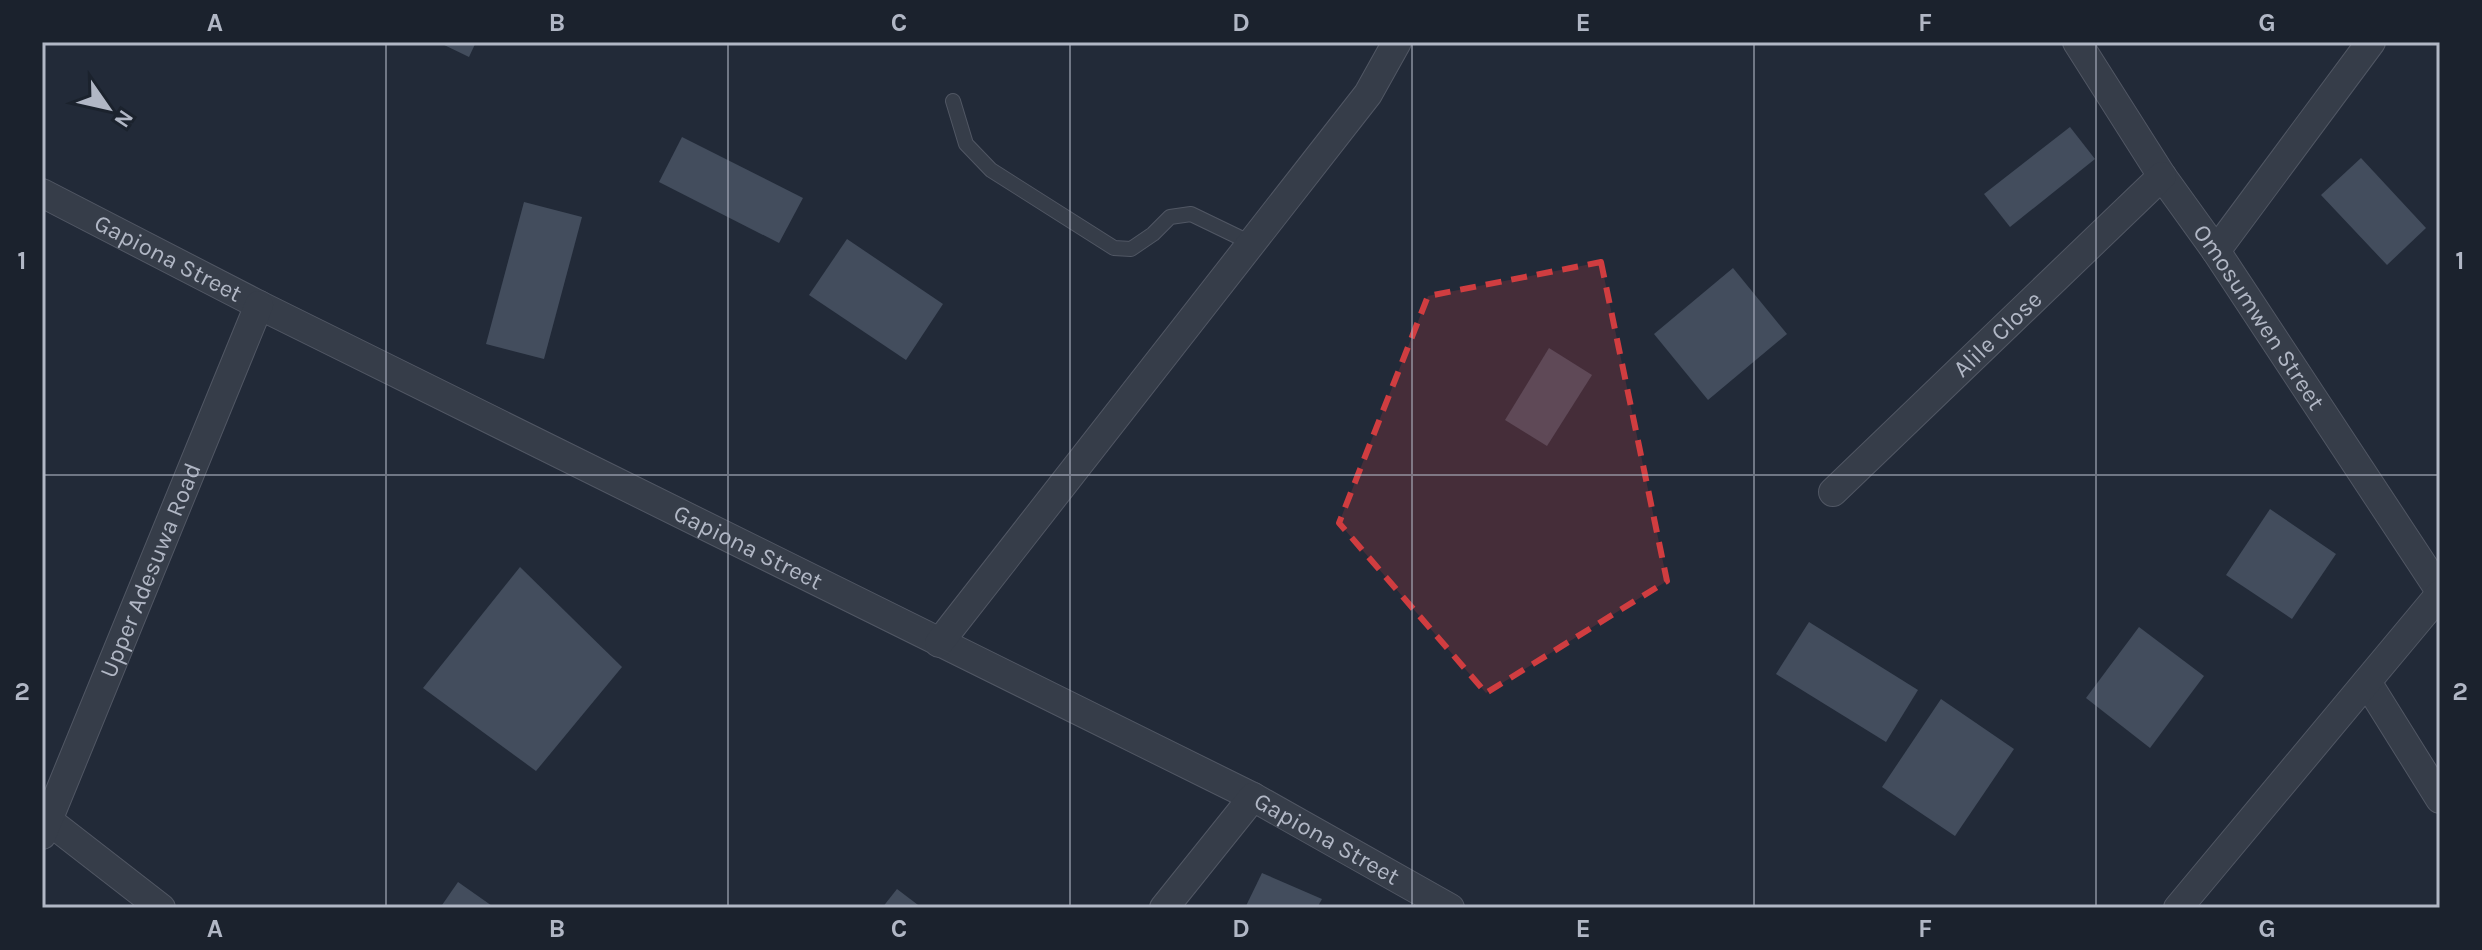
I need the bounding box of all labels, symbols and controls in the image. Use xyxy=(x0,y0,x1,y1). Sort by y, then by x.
text: A xyxy=(207,7,223,38)
text: B xyxy=(549,7,565,38)
text: C xyxy=(891,7,907,38)
text: D xyxy=(1232,7,1250,38)
text: E xyxy=(1575,7,1591,38)
text: F xyxy=(1918,7,1932,38)
text: G xyxy=(2258,7,2276,38)
north arrow xyxy=(68,68,148,148)
text: N xyxy=(109,105,139,132)
street label: Gapiona Street xyxy=(90,208,247,308)
street label: Omosumwen Street xyxy=(2187,219,2331,415)
text: 1 xyxy=(17,245,27,276)
text: 1 xyxy=(2455,245,2465,276)
street label: Alile Close xyxy=(1947,285,2048,383)
street label: Upper Adesuwa Road xyxy=(94,459,207,682)
street label: Gapiona Street xyxy=(669,499,827,596)
text: 2 xyxy=(14,676,30,707)
text: 2 xyxy=(2452,676,2468,707)
street label: Gapiona Street xyxy=(1249,787,1404,891)
text: A xyxy=(207,913,223,944)
text: B xyxy=(549,913,565,944)
text: C xyxy=(891,913,907,944)
text: D xyxy=(1232,913,1250,944)
text: E xyxy=(1575,913,1591,944)
text: F xyxy=(1918,913,1932,944)
text: G xyxy=(2258,913,2276,944)

